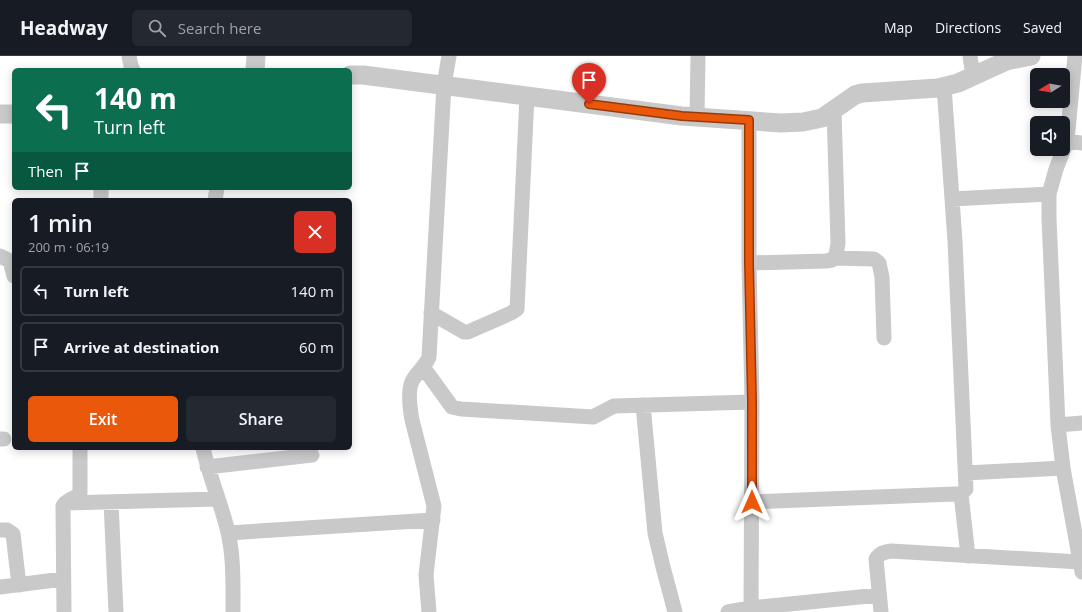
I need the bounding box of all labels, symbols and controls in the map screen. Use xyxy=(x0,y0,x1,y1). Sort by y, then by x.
search box xyxy=(132,10,412,46)
text: Headway xyxy=(20,15,108,41)
icon: search xyxy=(146,17,168,39)
text: Search here xyxy=(178,18,261,38)
text: Map xyxy=(884,18,913,37)
text: Directions xyxy=(935,18,1001,37)
text: Saved xyxy=(1023,18,1062,37)
pin xyxy=(572,63,606,104)
north arrow xyxy=(1030,68,1070,108)
map controls xyxy=(1030,68,1070,156)
icon: arrive xyxy=(578,69,600,91)
text: 140 m xyxy=(94,79,177,117)
icon: left xyxy=(28,84,80,136)
text: Turn left xyxy=(94,115,165,139)
button: sound xyxy=(1030,116,1070,156)
icon: arrive xyxy=(71,160,93,182)
text: Then xyxy=(28,161,63,181)
text: 1 min xyxy=(28,206,93,239)
button: close xyxy=(294,211,336,253)
text: 200 m · 06:19 xyxy=(28,238,109,256)
icon: left xyxy=(30,280,52,302)
text: Turn left xyxy=(64,281,129,301)
text: 140 m xyxy=(290,281,334,301)
icon: arrive xyxy=(30,336,52,358)
text: Arrive at destination xyxy=(64,337,219,357)
text: 60 m xyxy=(299,337,334,357)
button: Exit xyxy=(28,396,178,442)
button: Share xyxy=(186,396,336,442)
position arrow xyxy=(731,481,773,523)

